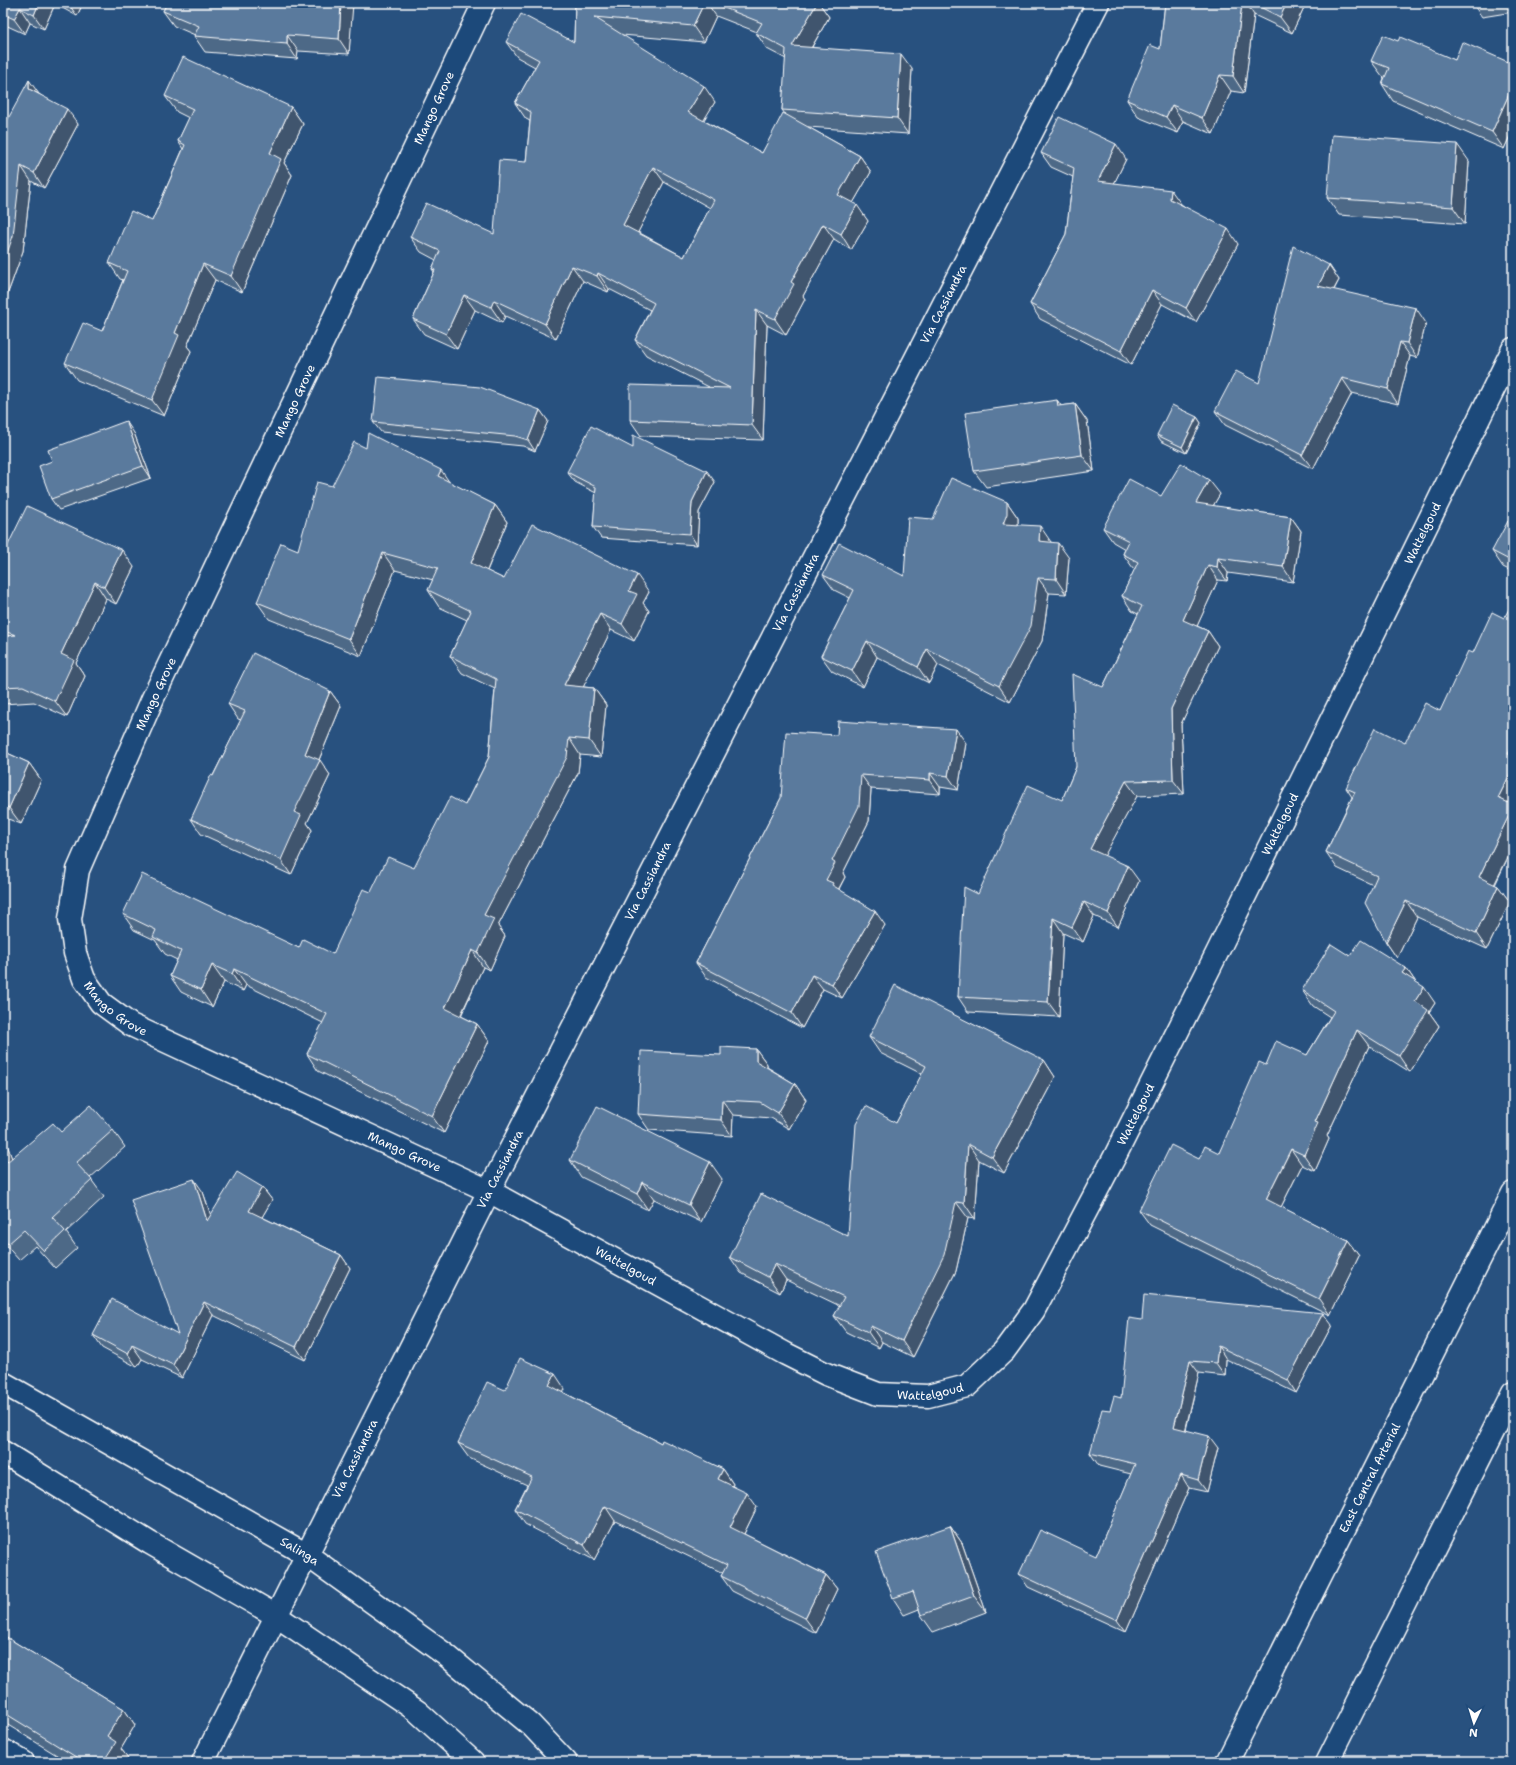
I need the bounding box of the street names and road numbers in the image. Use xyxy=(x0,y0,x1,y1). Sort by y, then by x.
street label: Mango Grove xyxy=(410,69,458,147)
street label: Via Cassiandra xyxy=(917,262,971,347)
street label: Mango Grove xyxy=(271,362,319,440)
street label: Wattelgoud xyxy=(1401,499,1445,567)
street label: Via Cassiandra xyxy=(769,550,823,635)
street label: Mango Grove xyxy=(132,655,180,733)
street label: Wattelgoud xyxy=(1258,790,1302,858)
street label: Via Cassiandra xyxy=(621,838,675,923)
street label: Mango Grove xyxy=(80,978,150,1040)
street label: Wattelgoud xyxy=(1114,1080,1158,1148)
street label: Via Cassiandra xyxy=(473,1127,527,1212)
street label: Mango Grove xyxy=(365,1128,444,1176)
street label: Wattelgoud xyxy=(592,1243,659,1289)
street label: Wattelgoud xyxy=(897,1379,965,1404)
street label: Via Cassiandra xyxy=(328,1416,382,1501)
street label: East Central Arterial xyxy=(1336,1420,1404,1535)
street label: Salinga xyxy=(277,1533,323,1569)

